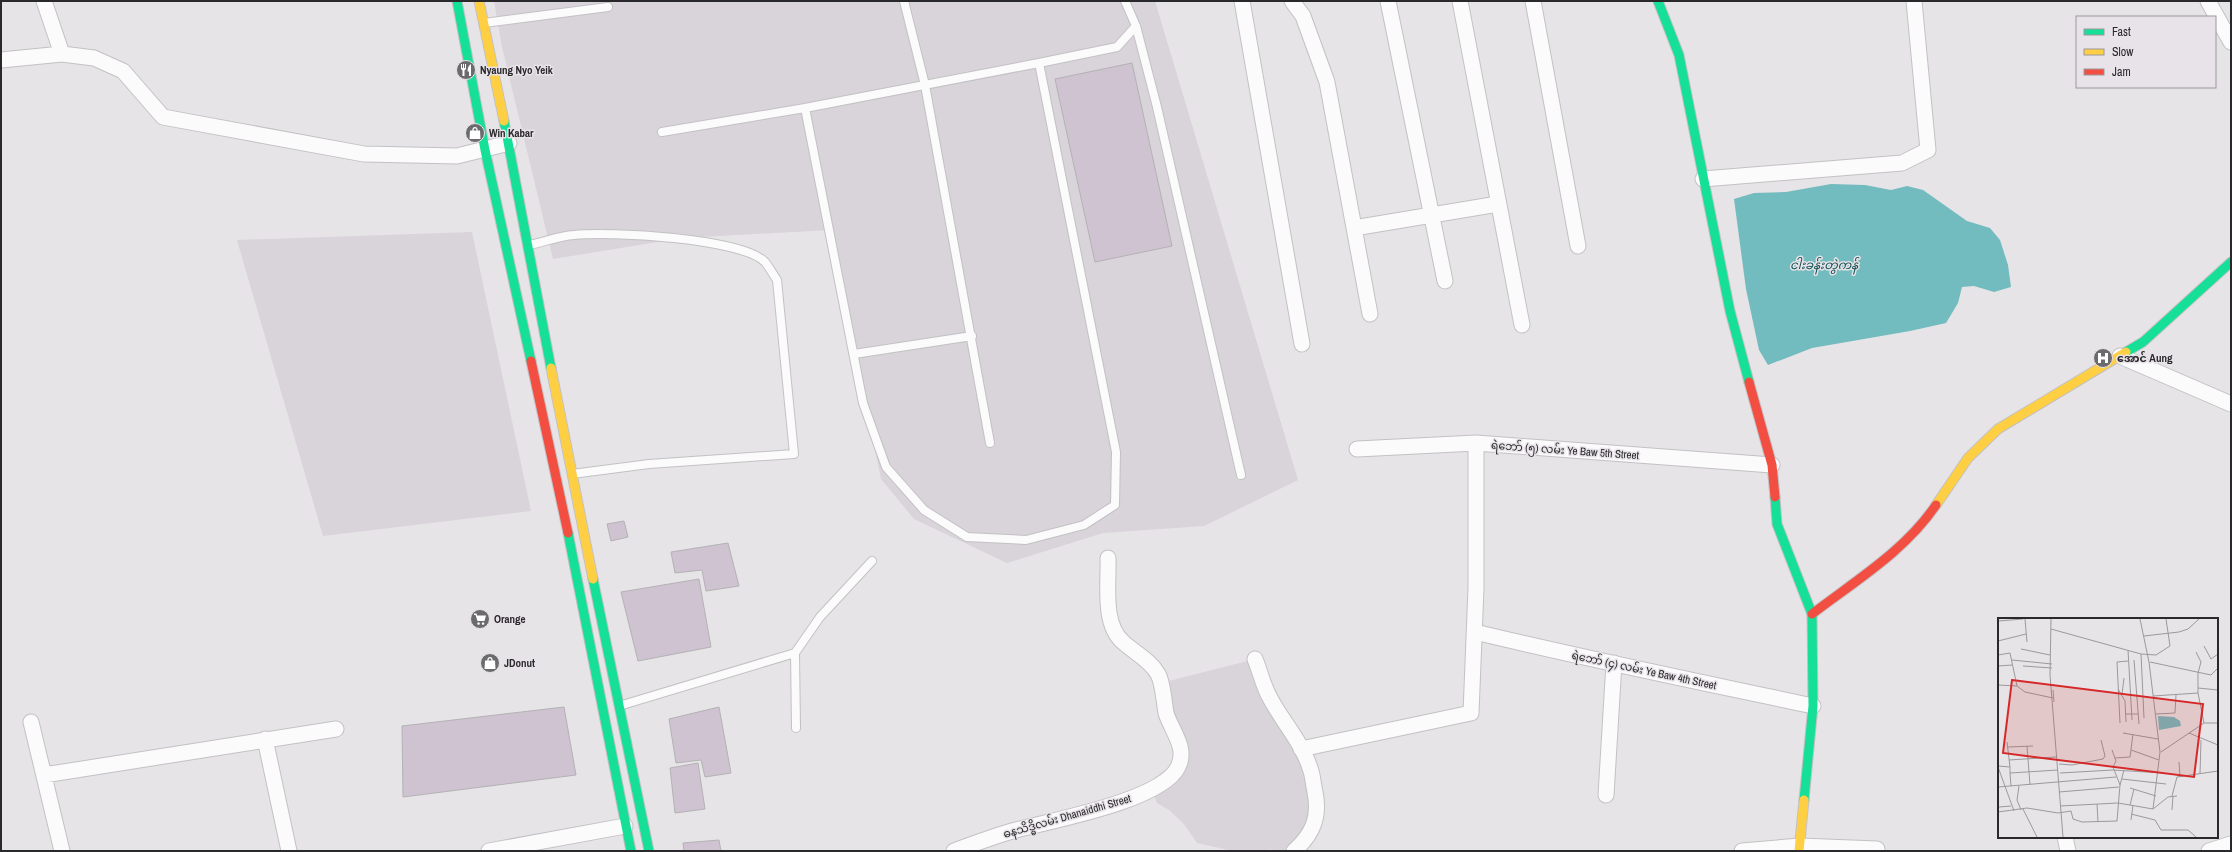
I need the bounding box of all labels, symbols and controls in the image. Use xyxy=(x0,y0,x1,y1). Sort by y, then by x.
legend xyxy=(2076,16,2216,88)
text: Fast xyxy=(2112,24,2131,40)
text: Slow xyxy=(2112,44,2134,60)
restaurant icon: Nyaung Nyo Yeik xyxy=(455,59,477,81)
place label: Nyaung Nyo Yeik xyxy=(480,63,554,77)
text: Jam xyxy=(2112,64,2131,80)
shop icon: Win Kabar xyxy=(464,122,486,144)
place label: Win Kabar xyxy=(489,126,534,140)
water label: ငါးခန်းတွဲကန် xyxy=(1790,256,1860,275)
hospital icon: အောင် Aung xyxy=(2092,347,2114,369)
place label: အောင် Aung xyxy=(2117,351,2173,365)
street label: ရဲဘော် (၅) လမ်း Ye Baw 5th Street xyxy=(1490,438,1640,464)
supermarket icon: Orange xyxy=(469,608,491,630)
place label: Orange xyxy=(494,612,526,626)
inset map xyxy=(1998,618,2218,838)
street label: ရဲဘော် (၄) လမ်း Ye Baw 4th Street xyxy=(1570,648,1718,694)
shop icon: JDonut xyxy=(479,652,501,674)
place label: JDonut xyxy=(504,656,535,670)
street label: ဓနသိဒ္ဓိလမ်း Dhanaiddhi Street xyxy=(1001,791,1134,843)

